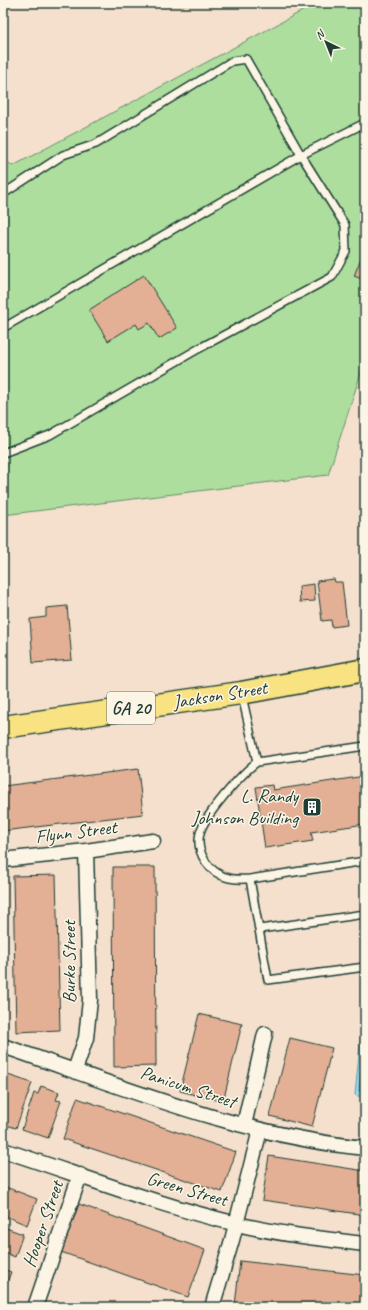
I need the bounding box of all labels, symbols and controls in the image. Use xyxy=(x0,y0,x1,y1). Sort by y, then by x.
north arrow xyxy=(306,22,346,62)
text: N xyxy=(312,26,328,42)
street label: Jackson Street xyxy=(170,675,270,714)
road number: GA 20 xyxy=(107,692,155,724)
place label: L. Randy Johnson Building xyxy=(191,784,300,830)
building icon: L. Randy Johnson Building xyxy=(301,796,323,818)
street label: Flynn Street xyxy=(34,815,120,849)
street label: Burke Street xyxy=(57,919,81,1003)
street label: Panicum Street xyxy=(137,1060,241,1115)
street label: Green Street xyxy=(144,1166,232,1212)
street label: Hooper Street xyxy=(17,1176,70,1270)

